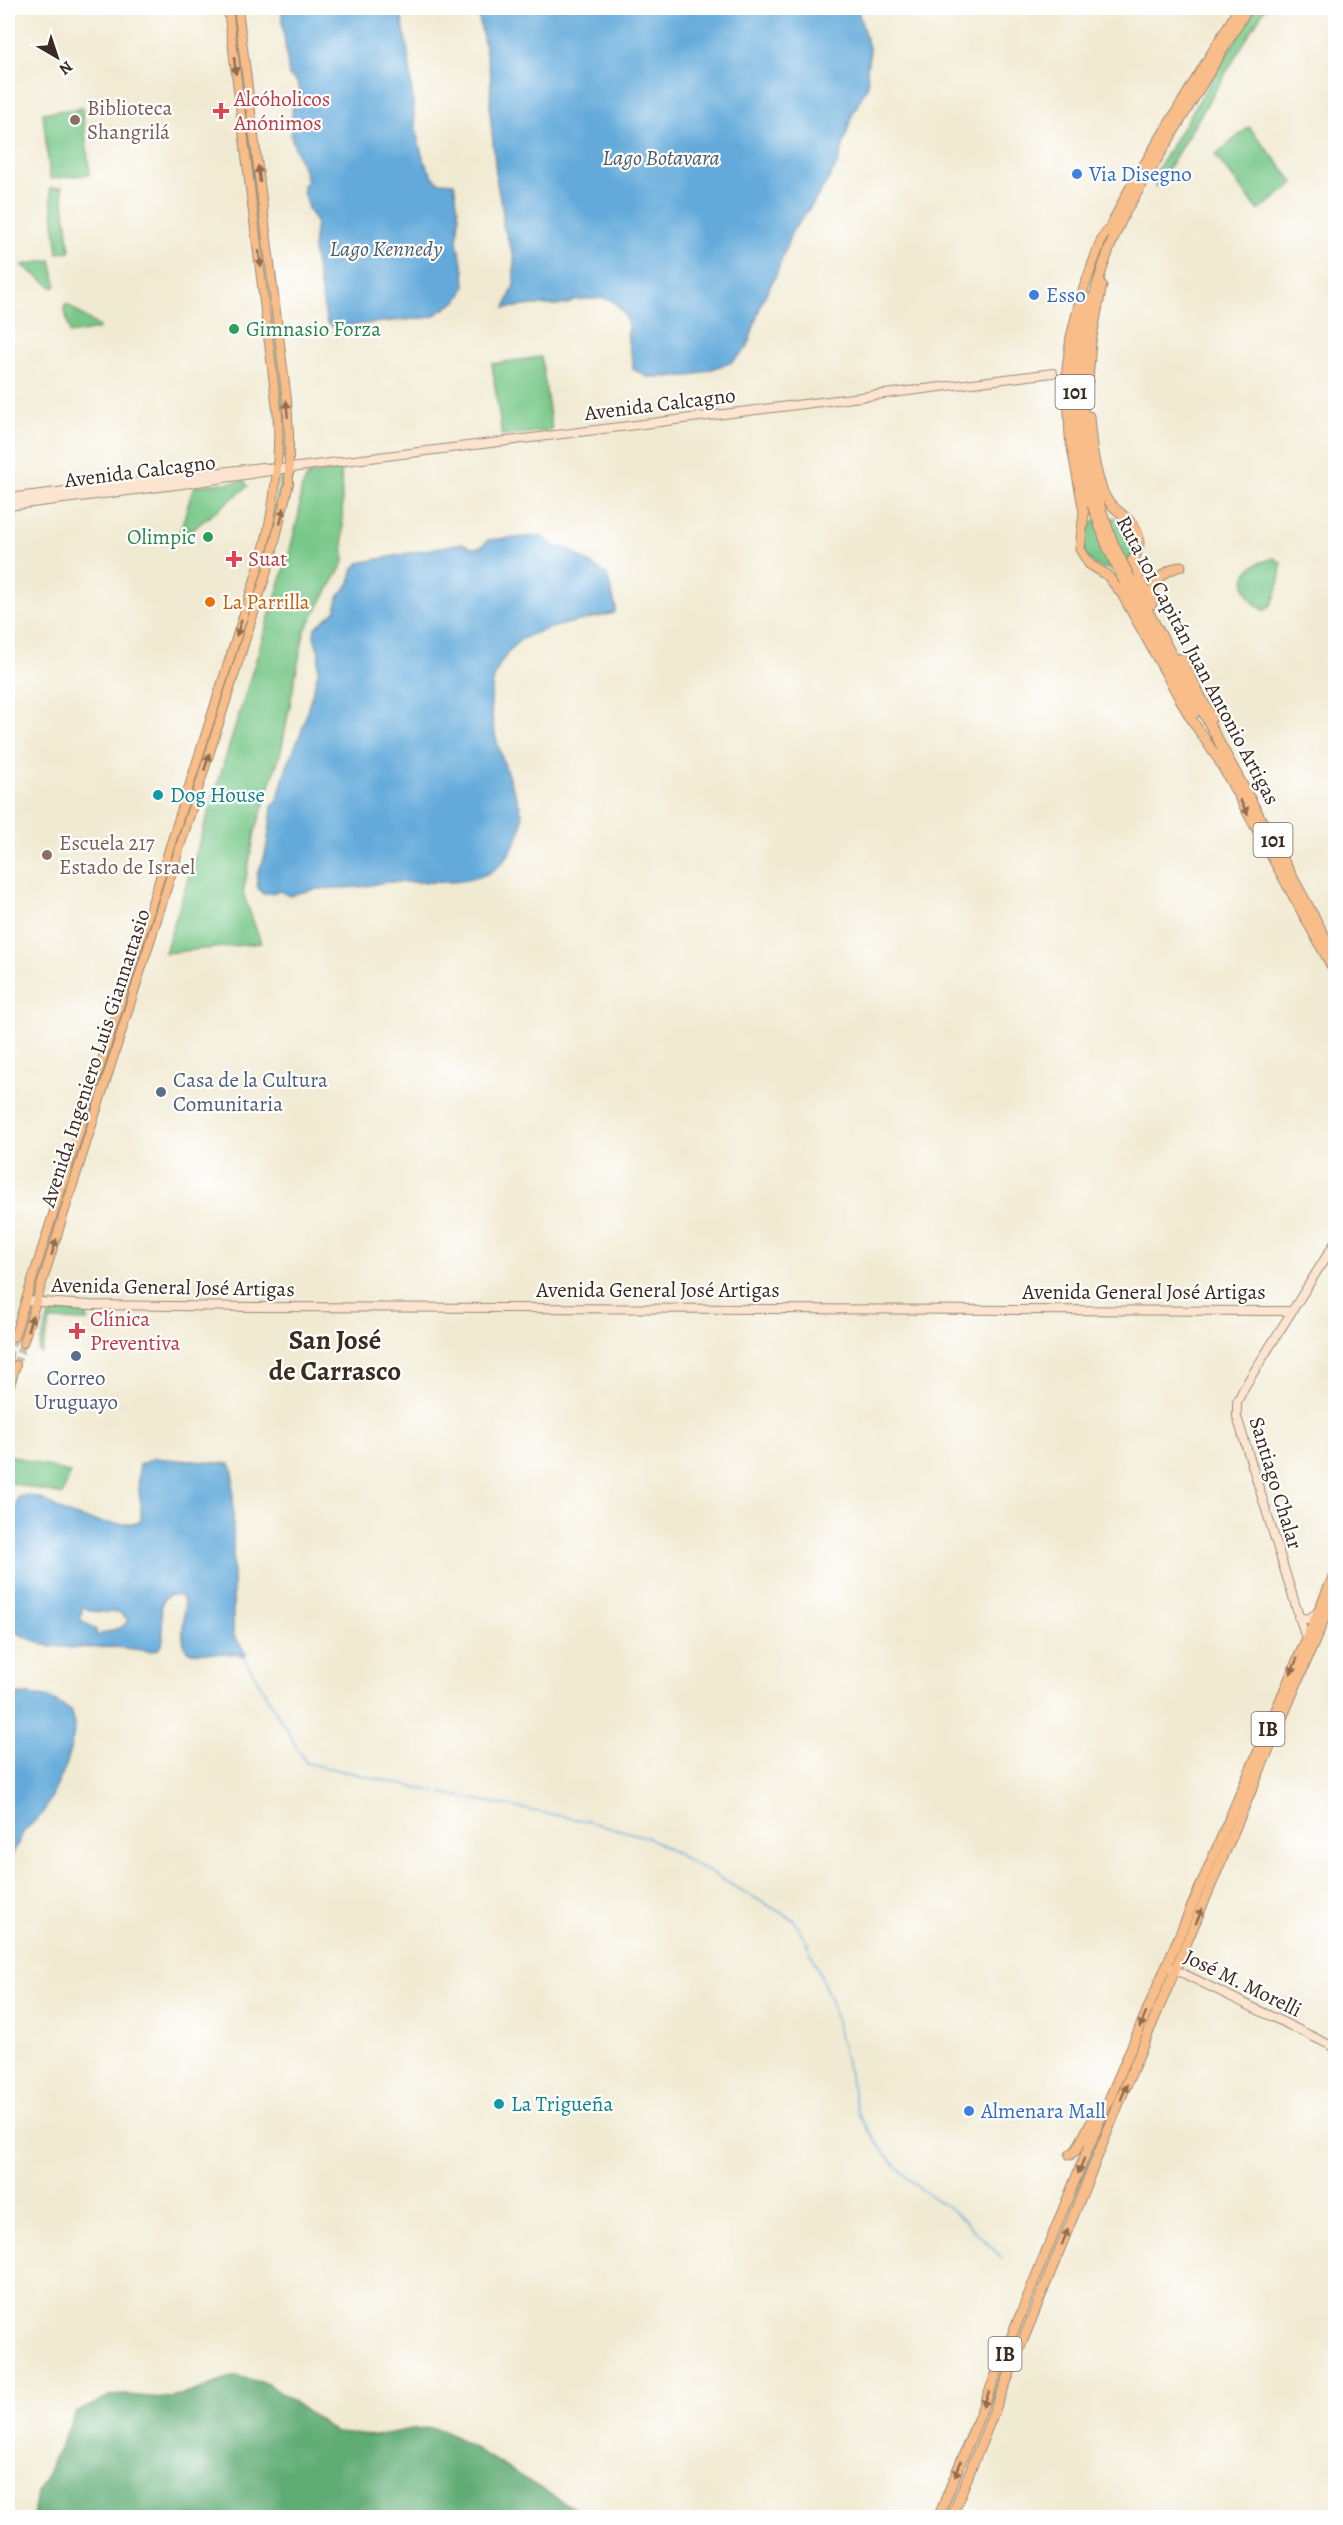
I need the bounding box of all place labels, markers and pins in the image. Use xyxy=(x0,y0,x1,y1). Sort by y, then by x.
place label: Alcóholicos Anónimos xyxy=(233,85,330,137)
place label: Biblioteca Shangrilá xyxy=(87,94,172,146)
marker: Alcóholicos Anónimos xyxy=(212,102,230,120)
marker: Biblioteca Shangrilá xyxy=(68,113,82,127)
place label: Via Disegno xyxy=(1088,160,1192,188)
marker: Via Disegno xyxy=(1070,167,1084,181)
place label: Esso xyxy=(1046,281,1086,309)
marker: Esso xyxy=(1027,288,1041,302)
place label: Gimnasio Forza xyxy=(246,315,381,343)
marker: Gimnasio Forza xyxy=(227,322,241,336)
place label: Olimpic xyxy=(127,523,196,551)
marker: Olimpic xyxy=(201,530,215,544)
place label: Suat xyxy=(248,545,287,573)
marker: Suat xyxy=(225,550,243,568)
place label: La Parrilla xyxy=(222,588,310,616)
marker: La Parrilla xyxy=(203,595,217,609)
place label: Dog House xyxy=(170,781,265,809)
marker: Dog House xyxy=(151,788,165,802)
place label: Escuela 217 Estado de Israel xyxy=(59,829,195,881)
marker: Escuela 217 Estado de Israel xyxy=(40,848,54,862)
place label: Casa de la Cultura Comunitaria xyxy=(173,1066,328,1118)
marker: Casa de la Cultura Comunitaria xyxy=(154,1085,168,1099)
place label: Clínica Preventiva xyxy=(90,1305,180,1357)
marker: Clínica Preventiva xyxy=(68,1322,86,1340)
marker: Correo Uruguayo xyxy=(69,1349,83,1363)
place label: Correo Uruguayo xyxy=(34,1364,118,1416)
place label: La Trigueña xyxy=(511,2090,613,2118)
marker: La Trigueña xyxy=(492,2097,506,2111)
place label: Almenara Mall xyxy=(980,2097,1106,2125)
marker: Almenara Mall xyxy=(962,2104,976,2118)

